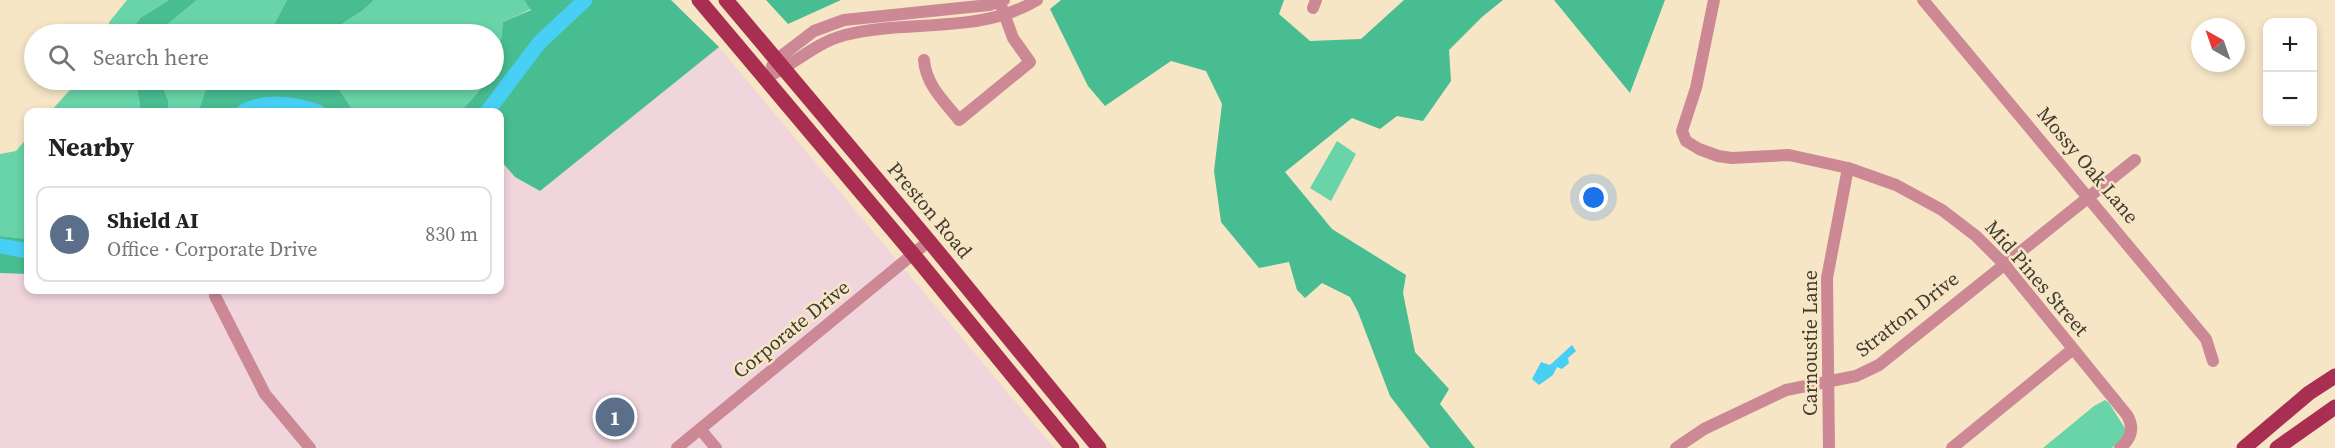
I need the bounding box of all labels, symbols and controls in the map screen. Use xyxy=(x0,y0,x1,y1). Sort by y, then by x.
north arrow xyxy=(2191,18,2245,72)
map controls xyxy=(2263,18,2317,126)
button: + xyxy=(2263,18,2317,72)
search box xyxy=(24,24,504,90)
icon: search xyxy=(45,41,78,74)
text: Search here xyxy=(93,42,209,72)
button: − xyxy=(2263,72,2317,126)
street label: Mossy Oak Lane xyxy=(2031,100,2145,230)
text: Nearby xyxy=(48,129,134,165)
street label: Preston Road xyxy=(881,156,979,265)
your location xyxy=(1579,183,1608,212)
text: Shield AI xyxy=(107,205,199,235)
street label: Mid Pines Street xyxy=(1979,214,2096,342)
text: 1 xyxy=(64,220,75,248)
text: 830 m xyxy=(425,220,478,248)
text: Office · Corporate Drive xyxy=(107,235,317,263)
street label: Stratton Drive xyxy=(1849,265,1965,363)
street label: Carnoustie Lane xyxy=(1796,270,1824,416)
street label: Corporate Drive xyxy=(727,273,855,385)
pin: 1 xyxy=(596,394,634,440)

